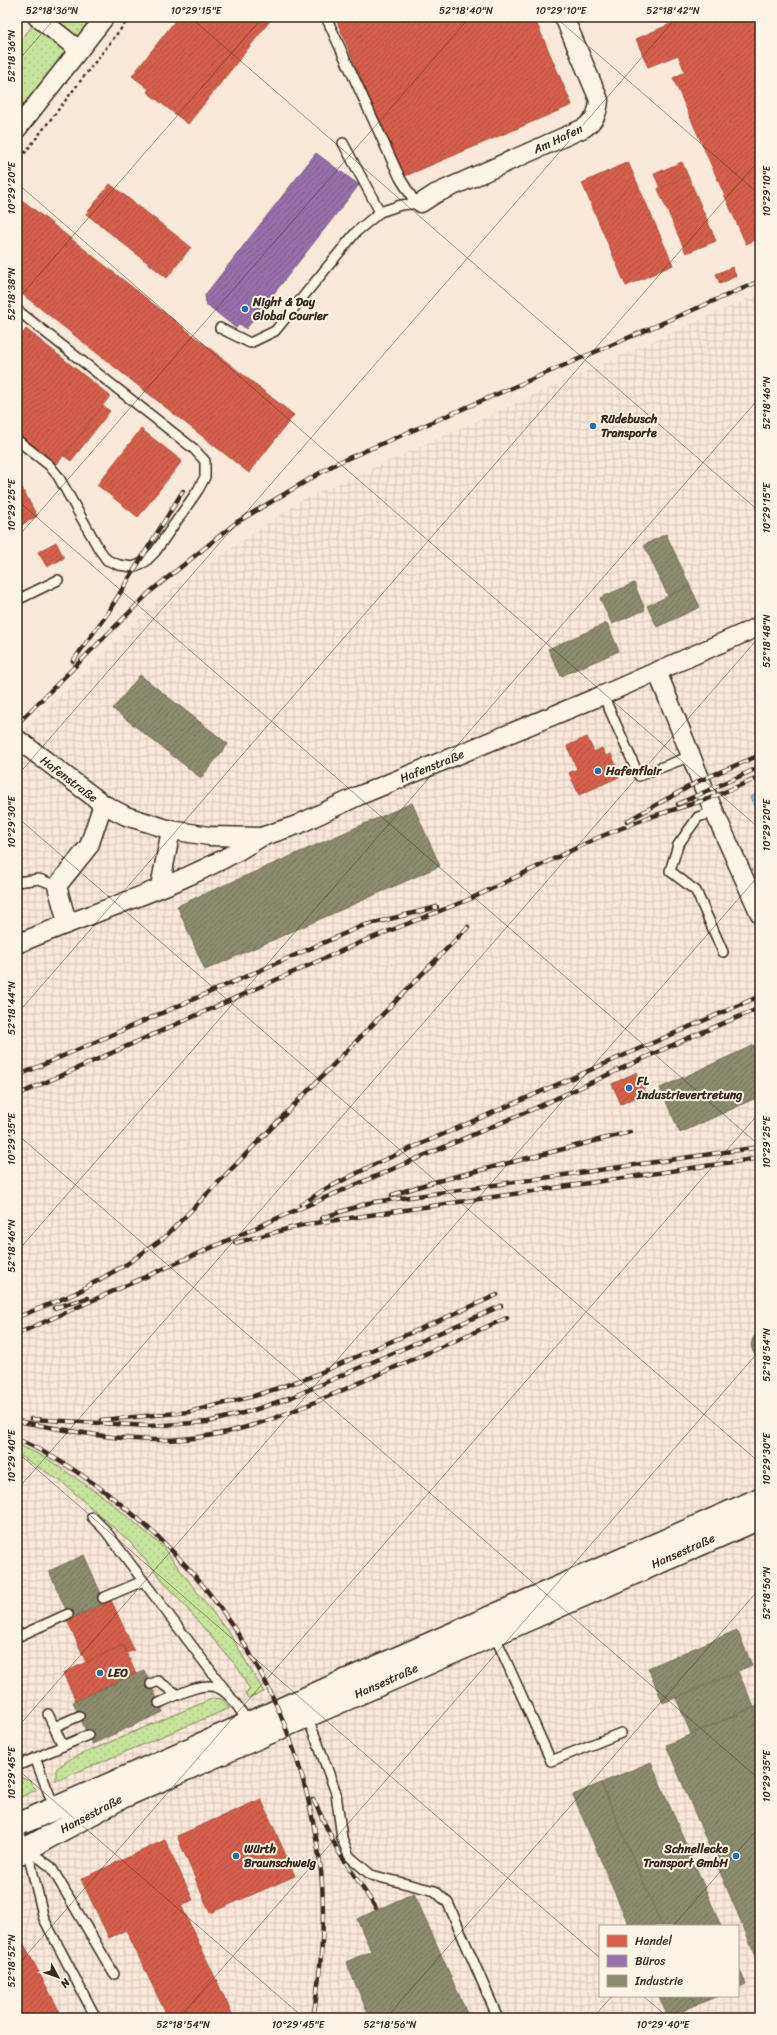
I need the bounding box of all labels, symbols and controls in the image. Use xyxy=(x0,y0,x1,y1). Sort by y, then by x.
text: 52°18'36"N xyxy=(26,2,78,20)
text: 10°29'15"E xyxy=(171,2,223,20)
text: 52°18'40"N xyxy=(439,2,493,20)
text: 10°29'10"E xyxy=(536,2,588,20)
text: 52°18'42"N xyxy=(646,2,700,20)
text: 52°18'36"N xyxy=(3,30,21,82)
street label: Am Hafen xyxy=(529,118,587,161)
text: 10°29'20"E xyxy=(3,160,21,214)
text: 10°29'10"E xyxy=(758,164,776,216)
text: 52°18'38"N xyxy=(3,268,21,320)
place label: Night & Day Global Courier xyxy=(252,291,329,327)
marker: Night & Day Global Courier xyxy=(240,304,250,314)
text: 52°18'46"N xyxy=(758,376,776,430)
place label: Rüdebusch Transporte xyxy=(600,408,658,444)
marker: Rüdebusch Transporte xyxy=(588,421,598,431)
text: 10°29'25"E xyxy=(3,478,21,531)
text: 10°29'15"E xyxy=(758,481,776,533)
text: 52°18'48"N xyxy=(758,614,776,668)
street label: Hafenstraße xyxy=(396,743,468,789)
street label: Hafenstraße xyxy=(35,750,103,808)
place label: Hafenflair xyxy=(605,760,662,782)
marker: Hafenflair xyxy=(593,766,603,776)
text: 10°29'30"E xyxy=(3,795,21,848)
text: 10°29'20"E xyxy=(758,797,776,851)
text: 52°18'44"N xyxy=(3,981,21,1035)
place label: FL Industrievertretung xyxy=(636,1070,742,1106)
marker: FL Industrievertretung xyxy=(624,1083,634,1093)
text: 10°29'35"E xyxy=(3,1112,21,1165)
text: 10°29'25"E xyxy=(758,1115,776,1168)
text: 52°18'46"N xyxy=(3,1219,21,1273)
text: 52°18'54"N xyxy=(758,1328,776,1382)
text: 10°29'40"E xyxy=(3,1428,21,1482)
text: 10°29'30"E xyxy=(758,1432,776,1485)
street label: Hansestraße xyxy=(647,1527,719,1575)
text: 52°18'56"N xyxy=(758,1566,776,1620)
street label: Hansestraße xyxy=(350,1657,422,1705)
place label: LEO xyxy=(108,1662,128,1684)
marker: LEO xyxy=(95,1668,105,1678)
text: 10°29'45"E xyxy=(3,1745,21,1799)
text: 10°29'35"E xyxy=(758,1749,776,1802)
street label: Hansestraße xyxy=(56,1788,126,1840)
place label: Würth Braunschweig xyxy=(244,1838,317,1874)
place label: Schnellecke Transport GmbH xyxy=(643,1838,728,1874)
marker: Würth Braunschweig xyxy=(231,1851,241,1861)
marker: Schnellecke Transport GmbH xyxy=(731,1851,741,1861)
legend xyxy=(599,1925,739,1997)
text: Handel xyxy=(635,1930,672,1952)
text: 52°18'52"N xyxy=(3,1934,21,1988)
text: Büros xyxy=(635,1950,666,1972)
north arrow xyxy=(38,1957,78,1997)
text: Industrie xyxy=(634,1970,683,1992)
text: N xyxy=(55,1973,75,1993)
text: 52°18'54"N xyxy=(156,2016,210,2034)
text: 10°29'45"E xyxy=(272,2016,326,2034)
text: 52°18'56"N xyxy=(363,2016,417,2034)
text: 10°29'40"E xyxy=(637,2016,691,2034)

